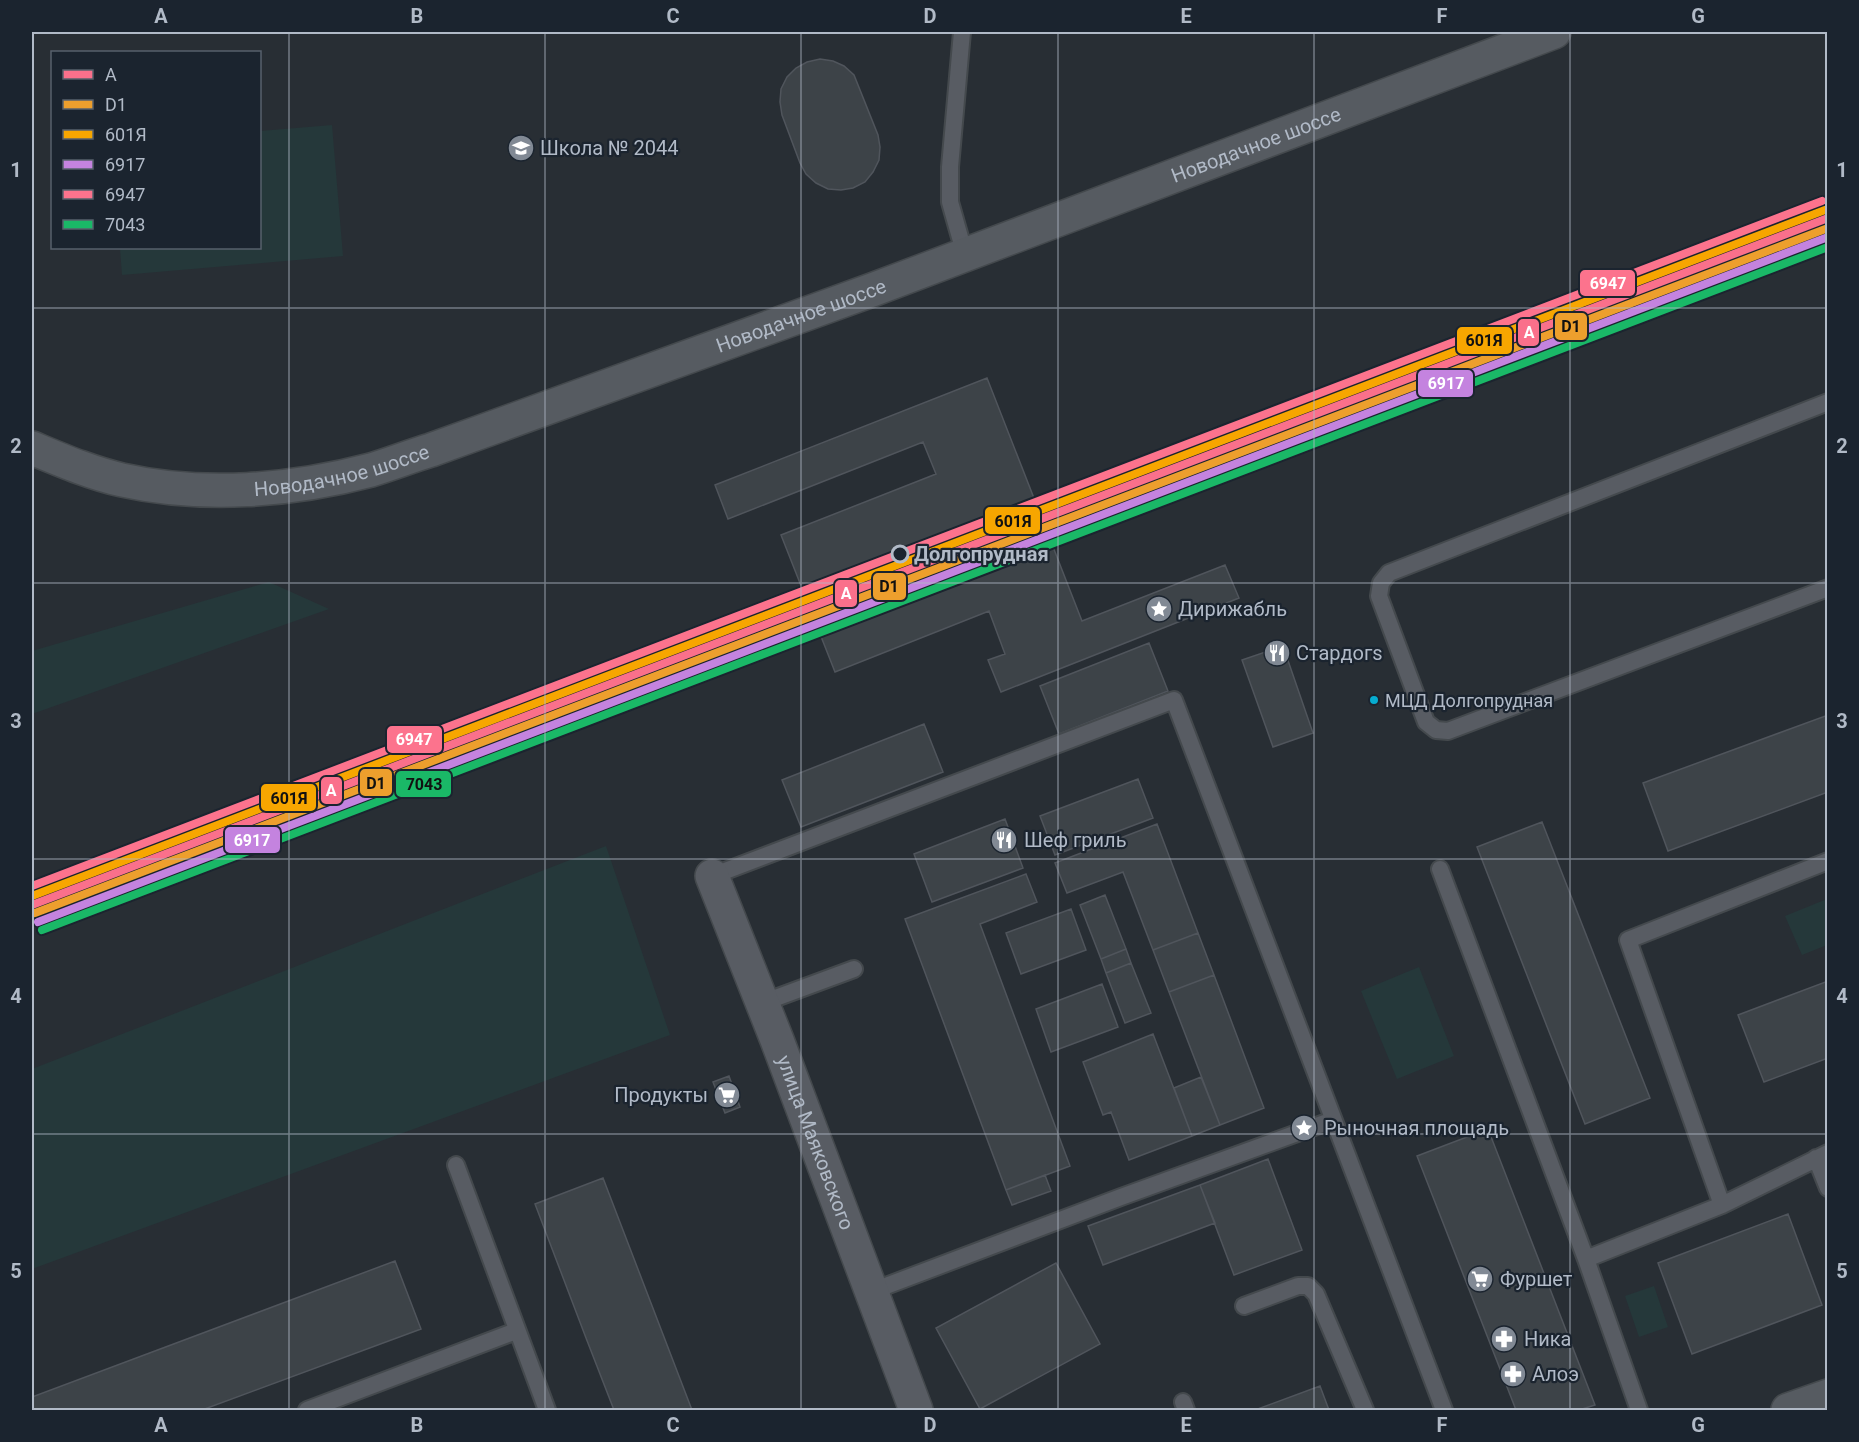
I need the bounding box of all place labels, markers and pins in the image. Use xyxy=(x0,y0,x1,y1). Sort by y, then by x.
school or university icon: Школа № 2044 xyxy=(506,133,536,163)
place label: Школа № 2044 xyxy=(540,136,679,160)
place label: Долгопрудная xyxy=(914,542,1049,566)
marker: Долгопрудная xyxy=(891,545,909,563)
place icon: Дирижабль xyxy=(1144,594,1174,624)
place label: Дирижабль xyxy=(1178,597,1287,621)
restaurant icon: Стардогs xyxy=(1262,638,1292,668)
place label: Стардогs xyxy=(1296,641,1383,665)
place label: МЦД Долгопрудная xyxy=(1385,690,1553,711)
marker: МЦД Долгопрудная xyxy=(1368,694,1380,706)
restaurant icon: Шеф гриль xyxy=(989,825,1019,855)
place label: Шеф гриль xyxy=(1024,828,1127,852)
supermarket icon: Продукты xyxy=(712,1080,742,1110)
place label: Продукты xyxy=(614,1083,708,1107)
place icon: Рыночная площадь xyxy=(1289,1113,1319,1143)
place label: Рыночная площадь xyxy=(1324,1116,1509,1140)
supermarket icon: Фуршет xyxy=(1465,1264,1495,1294)
place label: Фуршет xyxy=(1500,1267,1573,1291)
pharmacy icon: Ника xyxy=(1489,1324,1519,1354)
place label: Ника xyxy=(1524,1327,1572,1351)
pharmacy icon: Алоэ xyxy=(1498,1359,1528,1389)
place label: Алоэ xyxy=(1532,1362,1579,1386)

